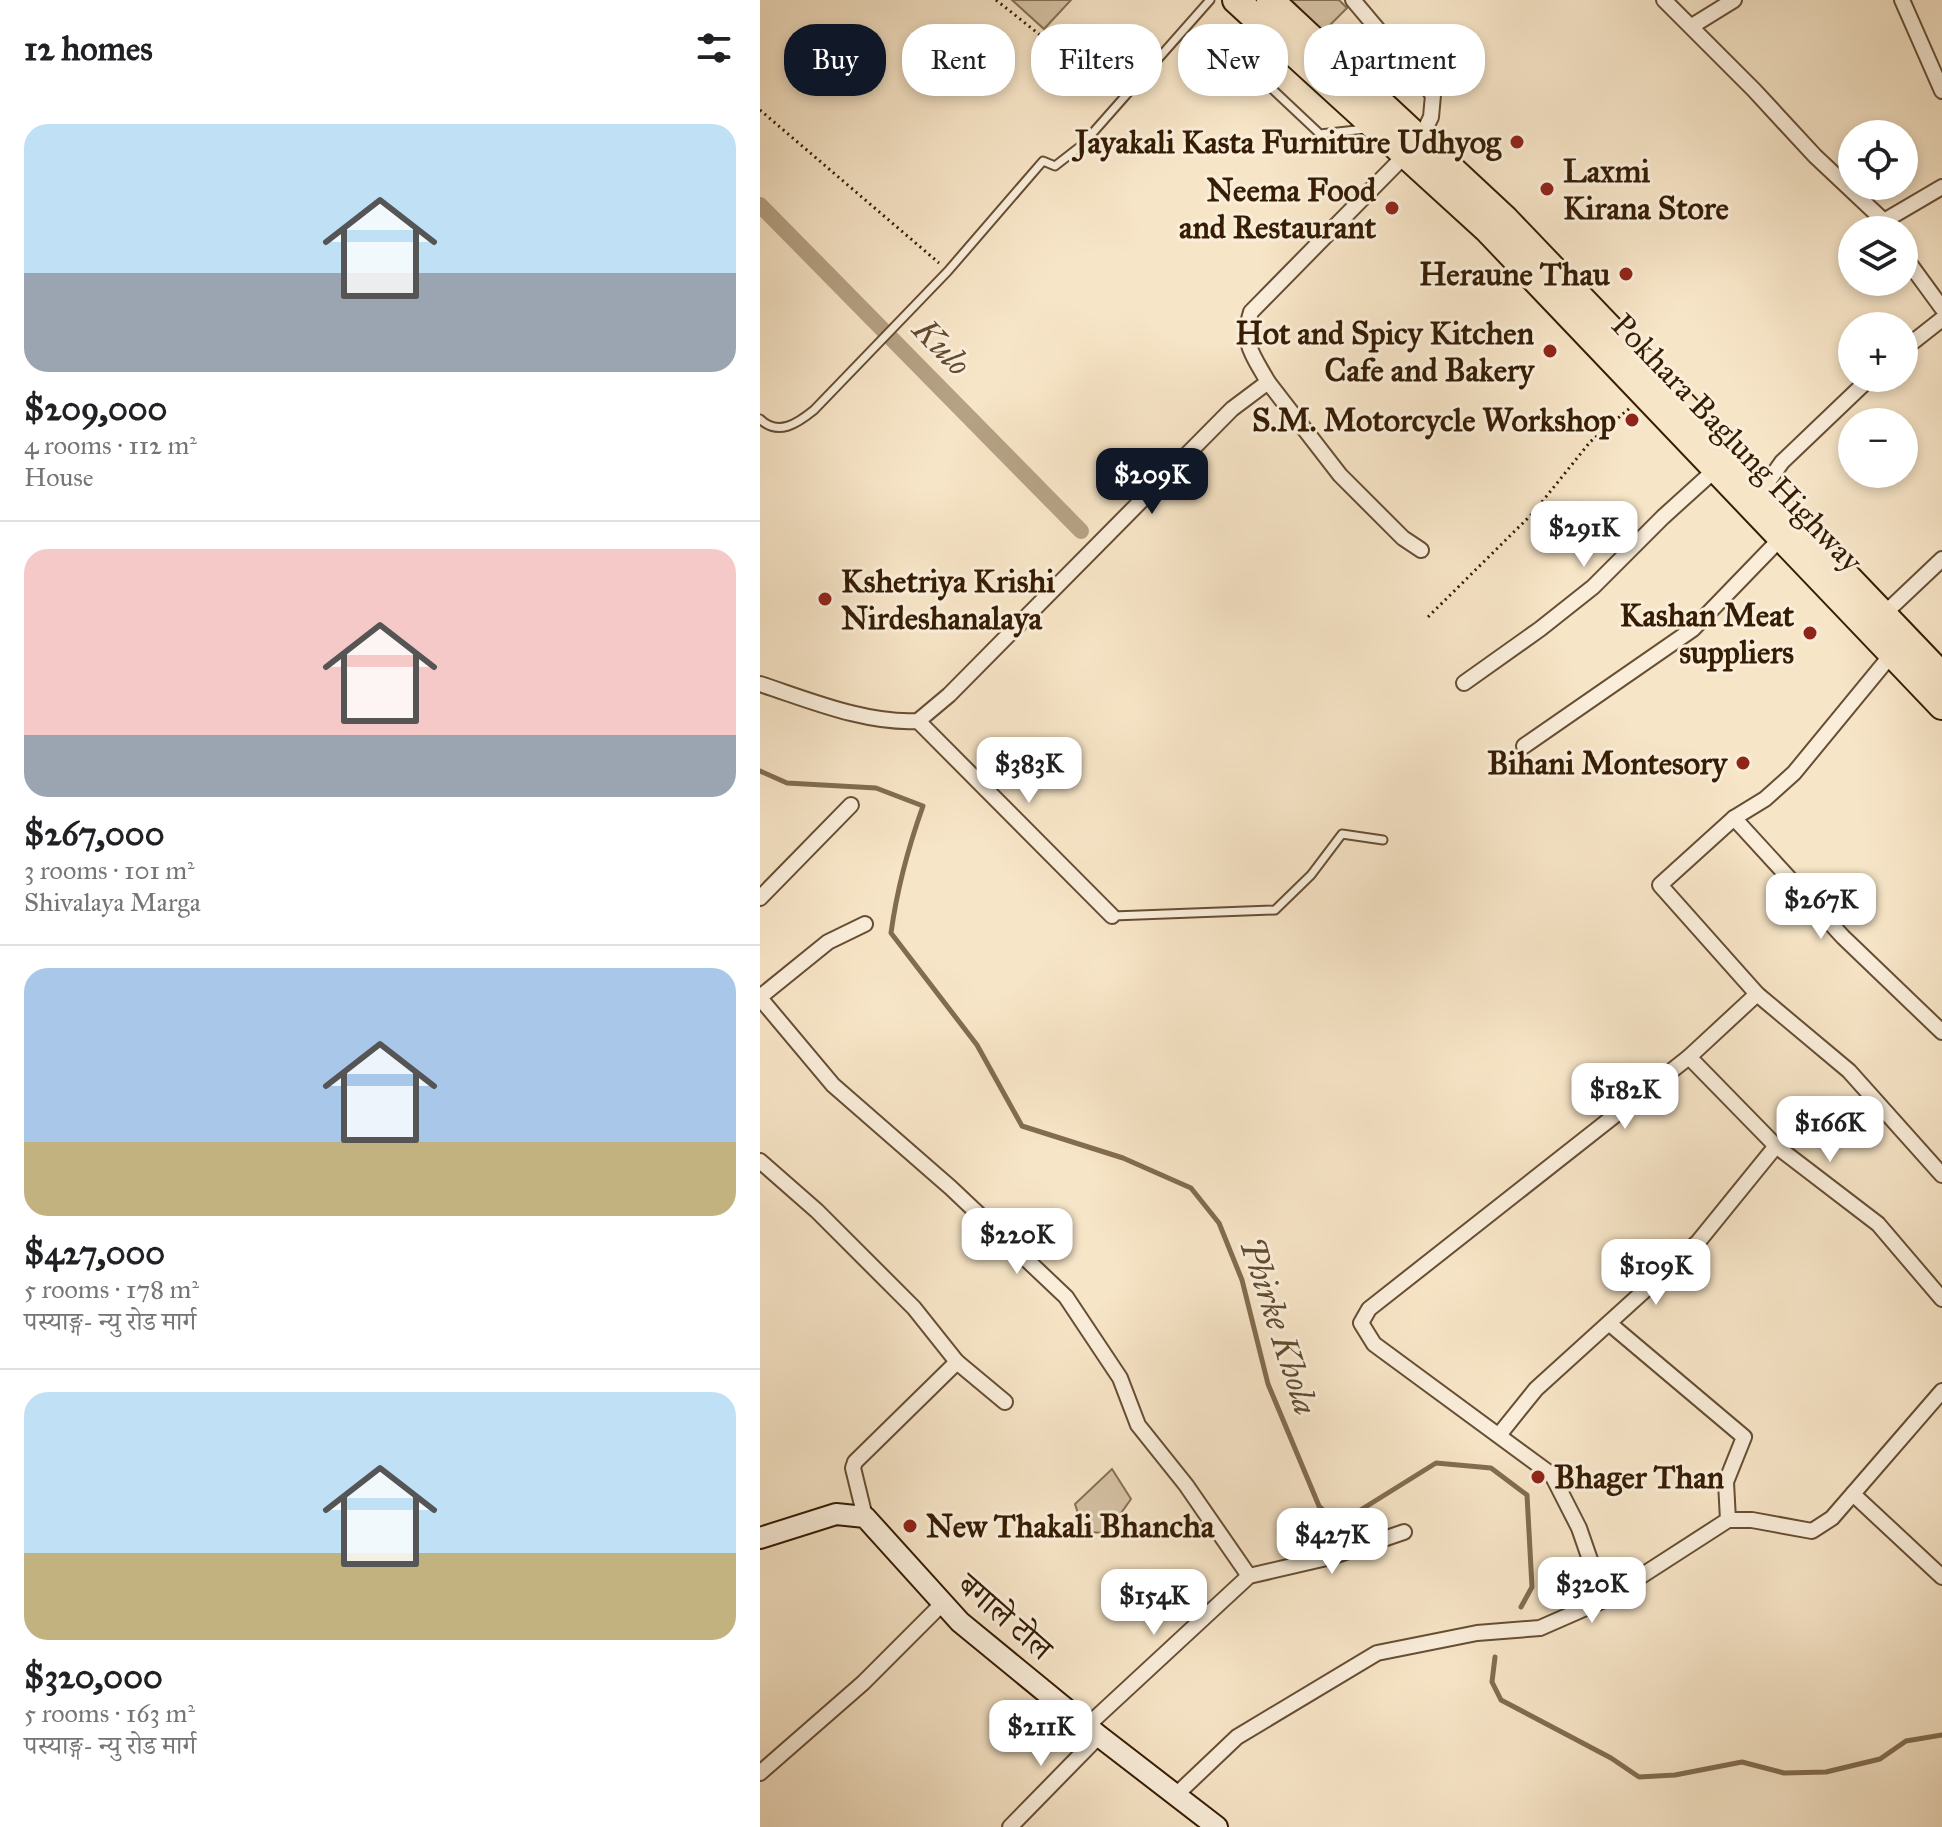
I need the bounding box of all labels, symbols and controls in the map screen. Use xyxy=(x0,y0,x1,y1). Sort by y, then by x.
chip: Buy xyxy=(784,24,886,96)
chip: Rent xyxy=(902,24,1015,96)
chip: Filters xyxy=(1031,24,1162,96)
chip: New xyxy=(1178,24,1288,96)
chip: Apartment xyxy=(1304,24,1485,96)
icon: filters xyxy=(692,26,736,70)
text: 12 homes xyxy=(24,28,153,69)
map controls xyxy=(1838,120,1918,488)
button: locate xyxy=(1838,120,1918,200)
place label: Jayakali Kasta Furniture Udhyog xyxy=(1071,123,1502,162)
marker: Jayakali Kasta Furniture Udhyog xyxy=(1508,133,1526,151)
place label: Laxmi Kirana Store xyxy=(1563,152,1729,228)
place label: Neema Food and Restaurant xyxy=(1179,171,1377,247)
icon: home xyxy=(308,176,452,320)
marker: Laxmi Kirana Store xyxy=(1538,180,1556,198)
marker: Neema Food and Restaurant xyxy=(1383,199,1401,217)
button: layers xyxy=(1838,216,1918,296)
place label: Heraune Thau xyxy=(1419,255,1610,294)
marker: Heraune Thau xyxy=(1617,265,1635,283)
street label: Pokhara Baglung Highway xyxy=(1603,306,1871,581)
water label: Kulo xyxy=(903,308,979,384)
button: + xyxy=(1838,312,1918,392)
place label: Hot and Spicy Kitchen Cafe and Bakery xyxy=(1235,314,1535,390)
marker: Hot and Spicy Kitchen Cafe and Bakery xyxy=(1541,342,1559,360)
text: $209,000 xyxy=(24,388,167,429)
place label: S.M. Motorcycle Workshop xyxy=(1252,401,1616,440)
button: − xyxy=(1838,408,1918,488)
marker: S.M. Motorcycle Workshop xyxy=(1623,411,1641,429)
text: 4 rooms · 112 m² xyxy=(24,429,197,461)
pin: $209K xyxy=(1096,448,1208,516)
text: $209K xyxy=(1114,458,1190,490)
text: House xyxy=(24,461,94,493)
pin: $291K xyxy=(1528,501,1640,569)
text: $291K xyxy=(1549,511,1619,543)
place label: Kshetriya Krishi Nirdeshanalaya xyxy=(841,562,1055,638)
marker: Kshetriya Krishi Nirdeshanalaya xyxy=(816,590,834,608)
place label: Kashan Meat suppliers xyxy=(1620,596,1795,672)
icon: home xyxy=(308,601,452,745)
marker: Kashan Meat suppliers xyxy=(1801,624,1819,642)
pin: $383K xyxy=(973,737,1085,805)
place label: Bihani Montesory xyxy=(1487,744,1728,783)
text: $383K xyxy=(995,747,1063,779)
marker: Bihani Montesory xyxy=(1734,754,1752,772)
text: $267,000 xyxy=(24,813,164,854)
text: 3 rooms · 101 m² xyxy=(24,854,195,886)
pin: $267K xyxy=(1765,873,1877,941)
text: $267K xyxy=(1784,883,1858,915)
text: Shivalaya Marga xyxy=(24,886,201,918)
icon: home xyxy=(308,1020,452,1164)
pin: $182K xyxy=(1569,1063,1681,1131)
text: $182K xyxy=(1590,1073,1660,1105)
pin: $166K xyxy=(1774,1096,1886,1164)
text: $166K xyxy=(1795,1106,1865,1138)
pin: $220K xyxy=(961,1208,1073,1276)
text: $220K xyxy=(980,1218,1054,1250)
text: $427,000 xyxy=(24,1232,165,1273)
water label: Phirke Khola xyxy=(1231,1232,1327,1420)
pin: $109K xyxy=(1600,1239,1712,1307)
text: $109K xyxy=(1619,1249,1693,1281)
text: 5 rooms · 178 m² xyxy=(24,1273,199,1305)
text: पस्याङ्ग- न्यु रोड मार्ग xyxy=(24,1305,196,1337)
icon: home xyxy=(308,1444,452,1588)
place label: Bhager Than xyxy=(1554,1458,1725,1497)
marker: Bhager Than xyxy=(1529,1468,1547,1486)
place label: New Thakali Bhancha xyxy=(926,1507,1216,1546)
pin: $427K xyxy=(1276,1508,1388,1576)
marker: New Thakali Bhancha xyxy=(901,1517,919,1535)
text: $427K xyxy=(1295,1518,1369,1550)
pin: $320K xyxy=(1536,1557,1648,1625)
street label: बगाले टोल xyxy=(948,1564,1062,1670)
text: $320K xyxy=(1556,1567,1628,1599)
pin: $154K xyxy=(1098,1569,1210,1637)
text: $154K xyxy=(1119,1579,1189,1611)
text: $320,000 xyxy=(24,1656,163,1697)
text: 5 rooms · 163 m² xyxy=(24,1697,195,1729)
pin: $211K xyxy=(985,1700,1097,1768)
text: $211K xyxy=(1007,1710,1075,1742)
text: पस्याङ्ग- न्यु रोड मार्ग xyxy=(24,1729,196,1761)

